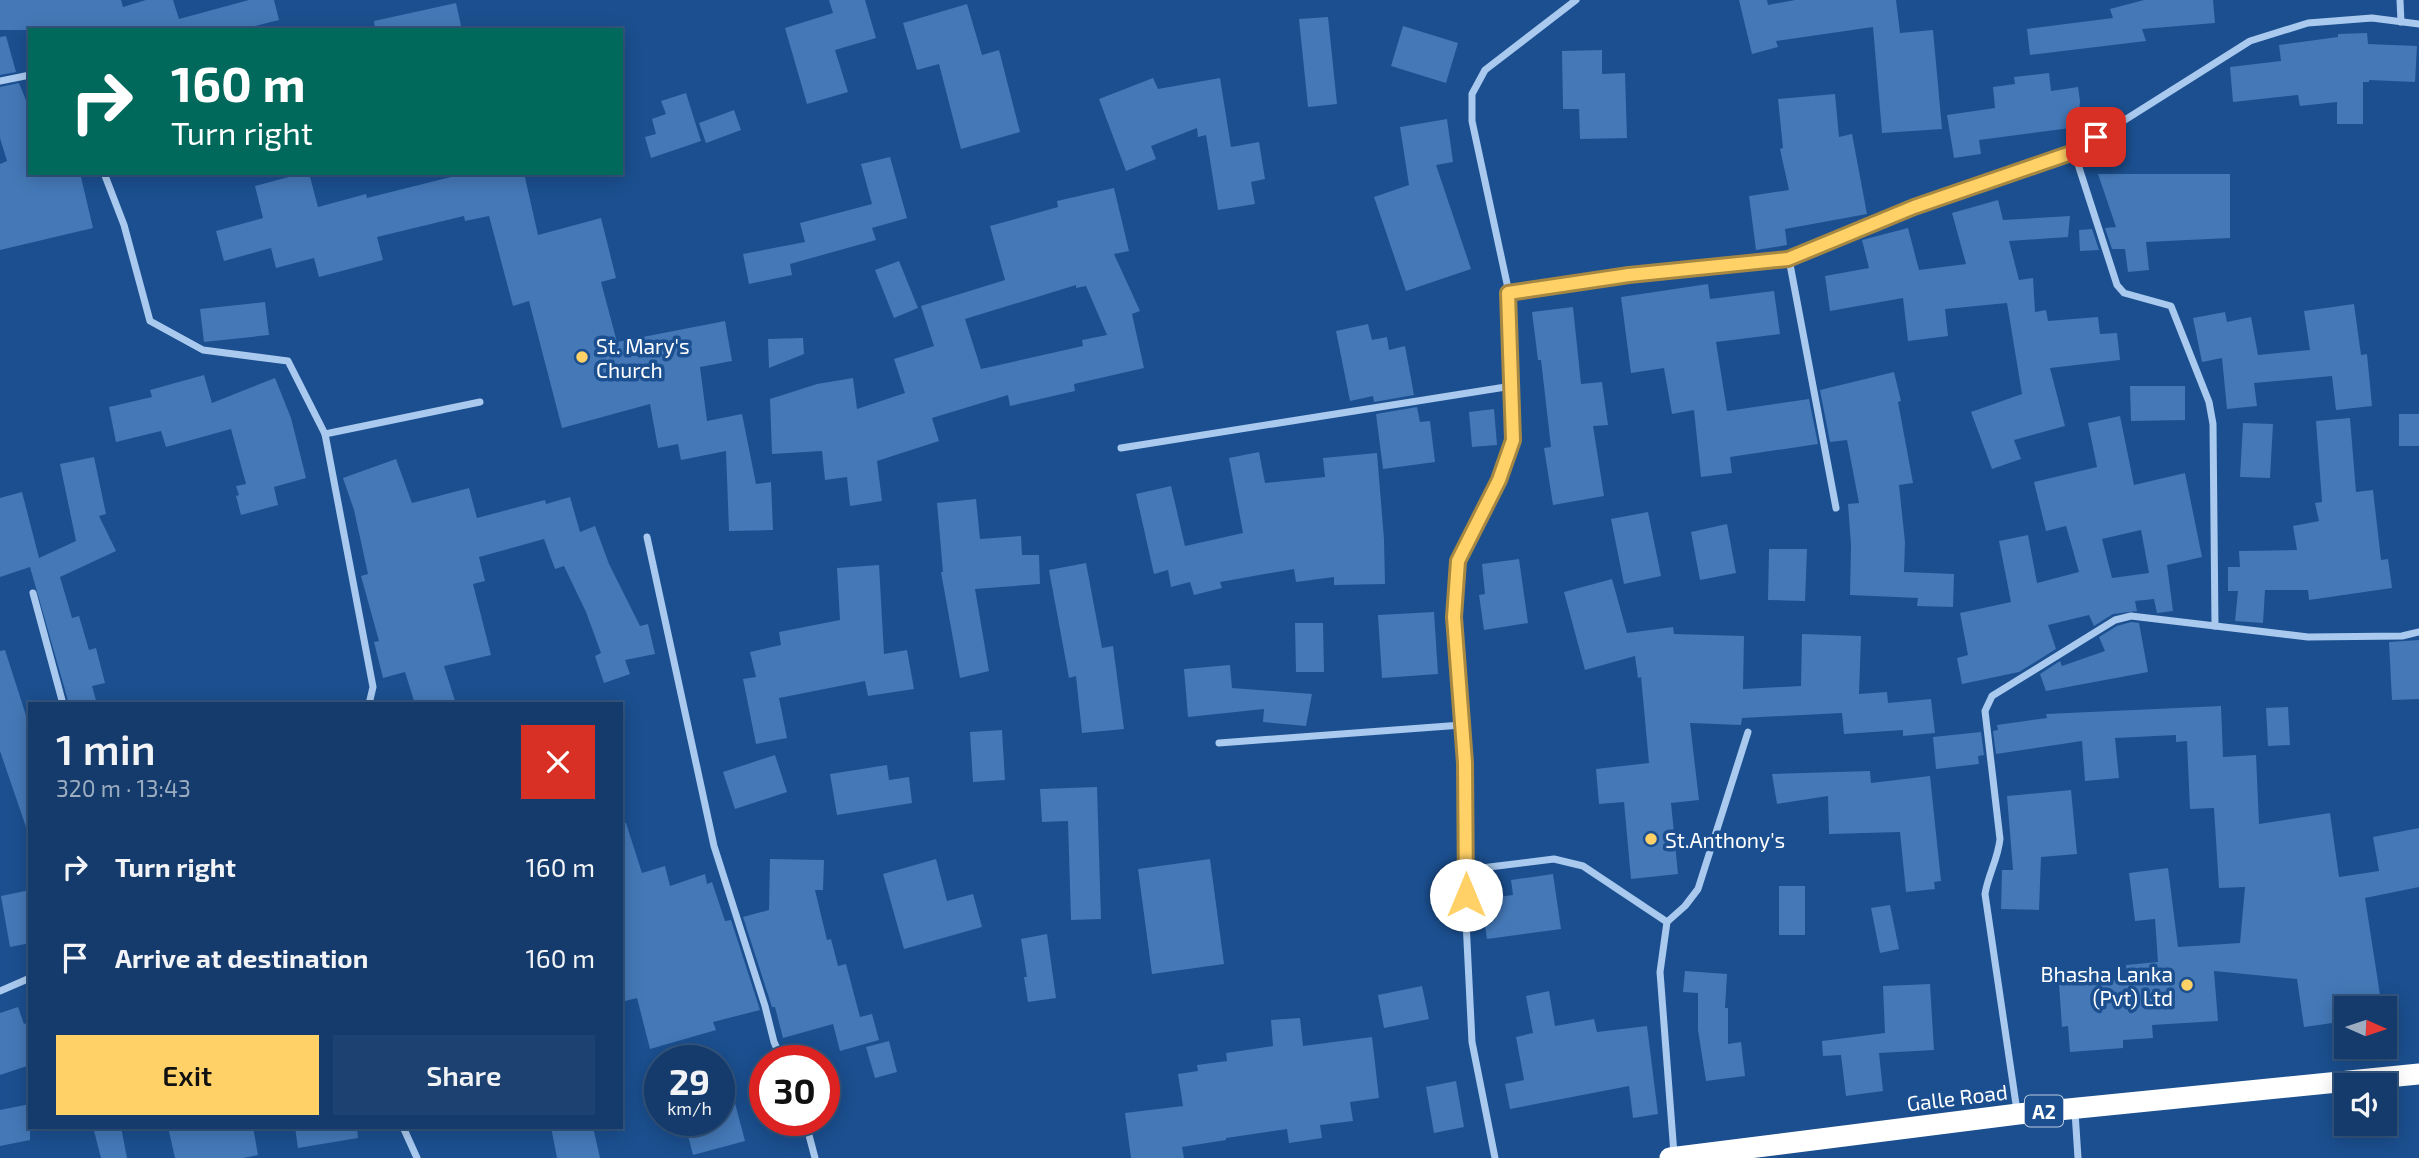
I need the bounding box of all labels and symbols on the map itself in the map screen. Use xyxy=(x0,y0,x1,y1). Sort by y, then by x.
pin xyxy=(2066,107,2126,167)
place label: St. Mary's Church xyxy=(596,333,690,382)
marker: St. Mary's Church xyxy=(574,349,590,365)
place label: St.Anthony's xyxy=(1665,827,1785,852)
marker: St.Anthony's xyxy=(1643,831,1659,847)
position arrow xyxy=(1429,858,1503,932)
place label: Bhasha Lanka (Pvt) Ltd xyxy=(2040,961,2173,1010)
marker: Bhasha Lanka (Pvt) Ltd xyxy=(2179,977,2195,993)
north arrow xyxy=(2334,996,2398,1059)
speed limit sign: 30 xyxy=(749,1045,840,1136)
street label: Galle Road xyxy=(1905,1078,2009,1116)
road number: A2 xyxy=(2025,1096,2063,1126)

